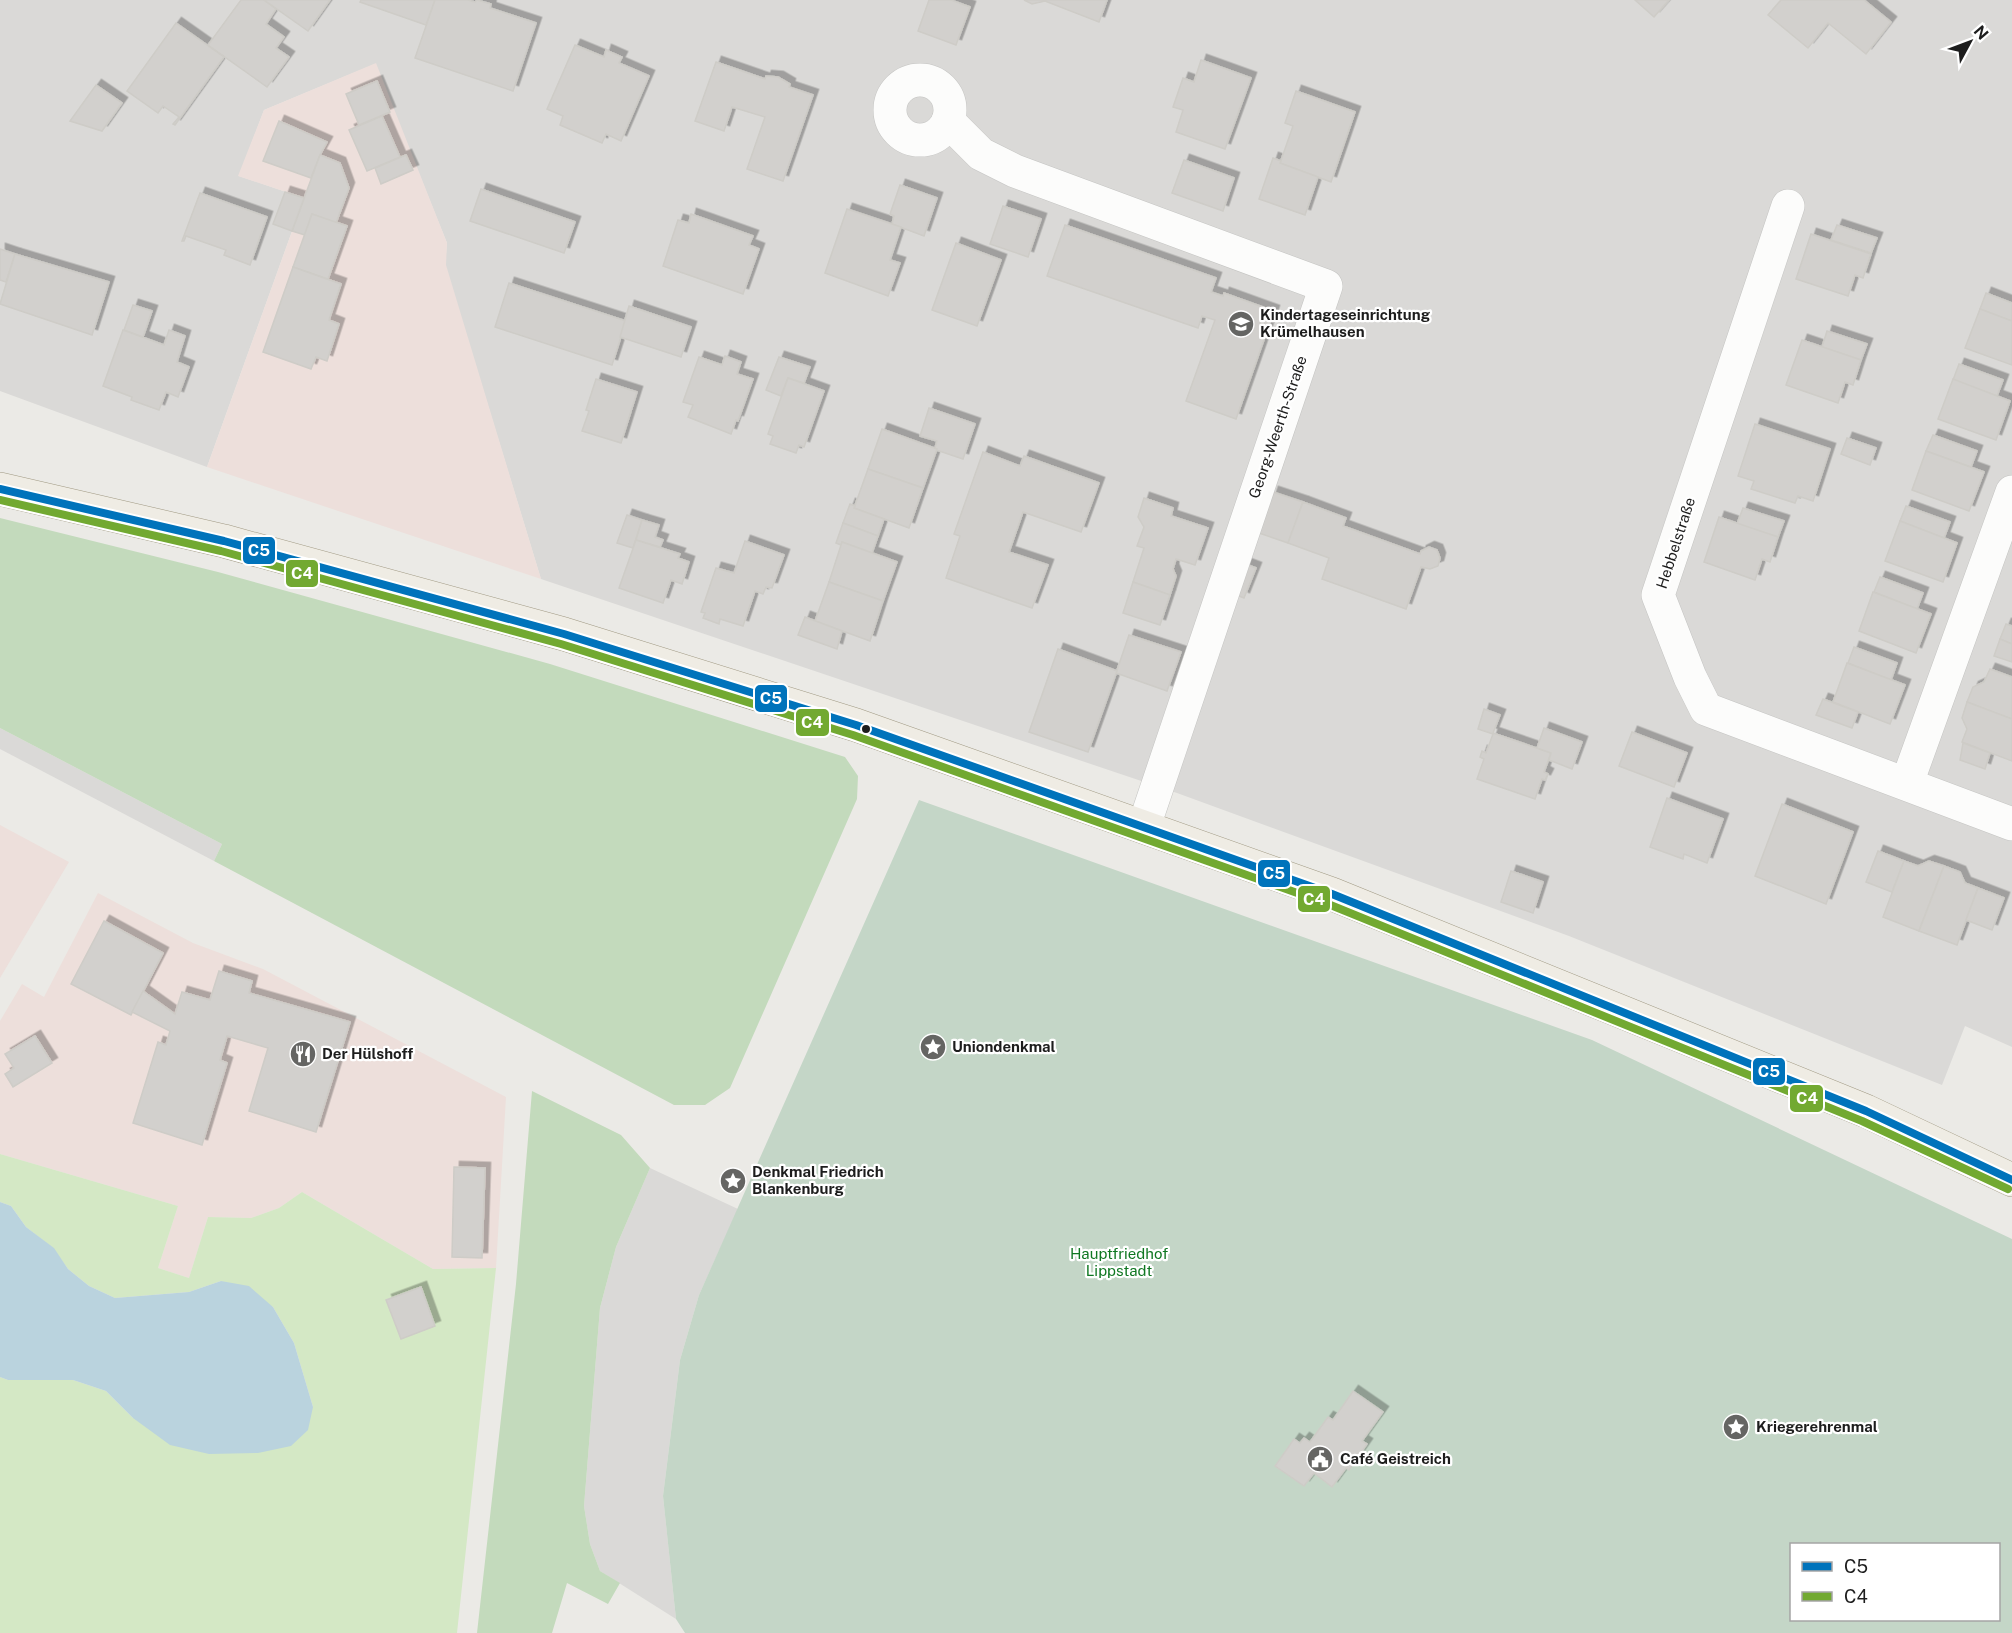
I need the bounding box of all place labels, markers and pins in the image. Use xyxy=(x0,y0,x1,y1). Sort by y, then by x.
place label: Kindertageseinrichtung Krümelhausen xyxy=(1260,306,1431,340)
school or university icon: Kindertageseinrichtung Krümelhausen xyxy=(1226,309,1256,339)
unlabelled marker xyxy=(860,723,872,735)
place icon: Uniondenkmal xyxy=(918,1032,948,1062)
place label: Uniondenkmal xyxy=(952,1038,1056,1055)
restaurant icon: Der Hülshoff xyxy=(288,1039,318,1069)
place label: Der Hülshoff xyxy=(322,1045,413,1062)
place label: Denkmal Friedrich Blankenburg xyxy=(752,1163,884,1197)
place icon: Denkmal Friedrich Blankenburg xyxy=(718,1166,748,1196)
place icon: Kriegerehrenmal xyxy=(1721,1412,1751,1442)
place label: Kriegerehrenmal xyxy=(1756,1418,1878,1435)
public building icon: Café Geistreich xyxy=(1305,1444,1335,1474)
place label: Café Geistreich xyxy=(1340,1450,1451,1467)

